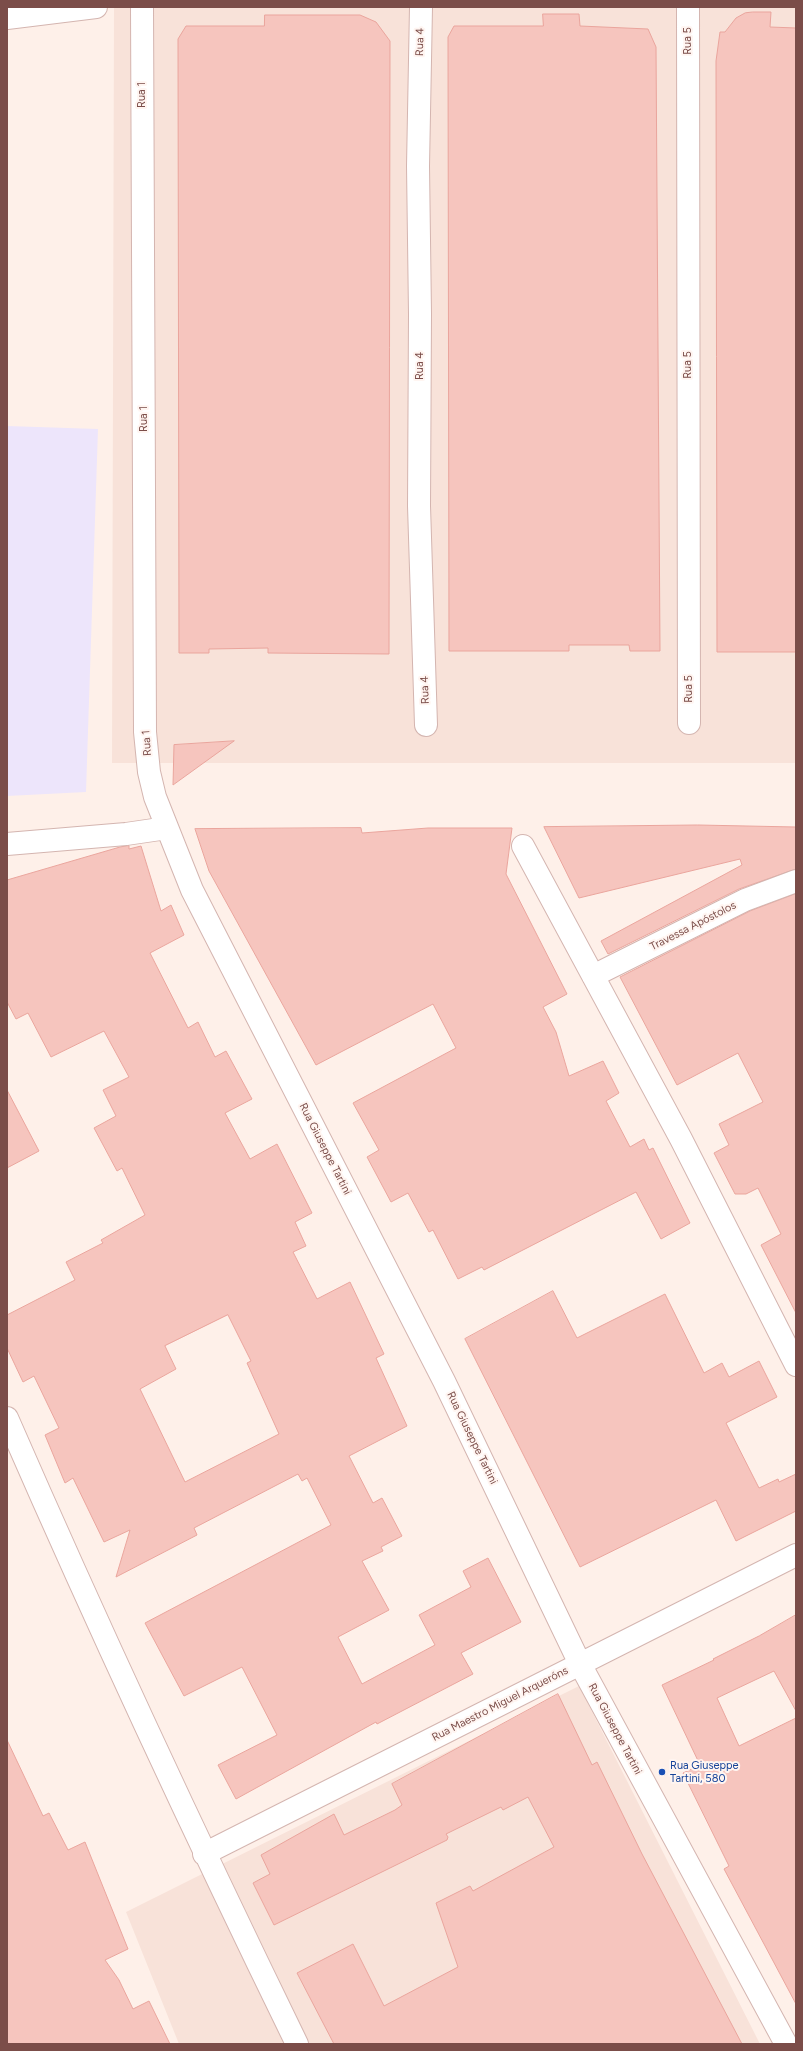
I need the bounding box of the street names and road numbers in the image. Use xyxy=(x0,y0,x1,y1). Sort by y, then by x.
street label: Rua 5 xyxy=(681,27,695,55)
street label: Rua 4 xyxy=(413,28,427,56)
street label: Rua 1 xyxy=(135,82,149,108)
street label: Rua 5 xyxy=(681,351,695,379)
street label: Rua 4 xyxy=(413,352,427,380)
street label: Rua 1 xyxy=(137,406,151,432)
street label: Rua 5 xyxy=(682,675,696,703)
street label: Rua 4 xyxy=(418,676,432,704)
street label: Rua 1 xyxy=(140,730,154,756)
street label: Travessa Apóstolos xyxy=(648,899,738,953)
street label: Rua Giuseppe Tartini xyxy=(296,1101,354,1197)
street label: Rua Giuseppe Tartini xyxy=(444,1390,500,1486)
street label: Rua Maestro Miguel Arqueróns xyxy=(430,1664,570,1744)
street label: Rua Giuseppe Tartini xyxy=(585,1681,645,1777)

